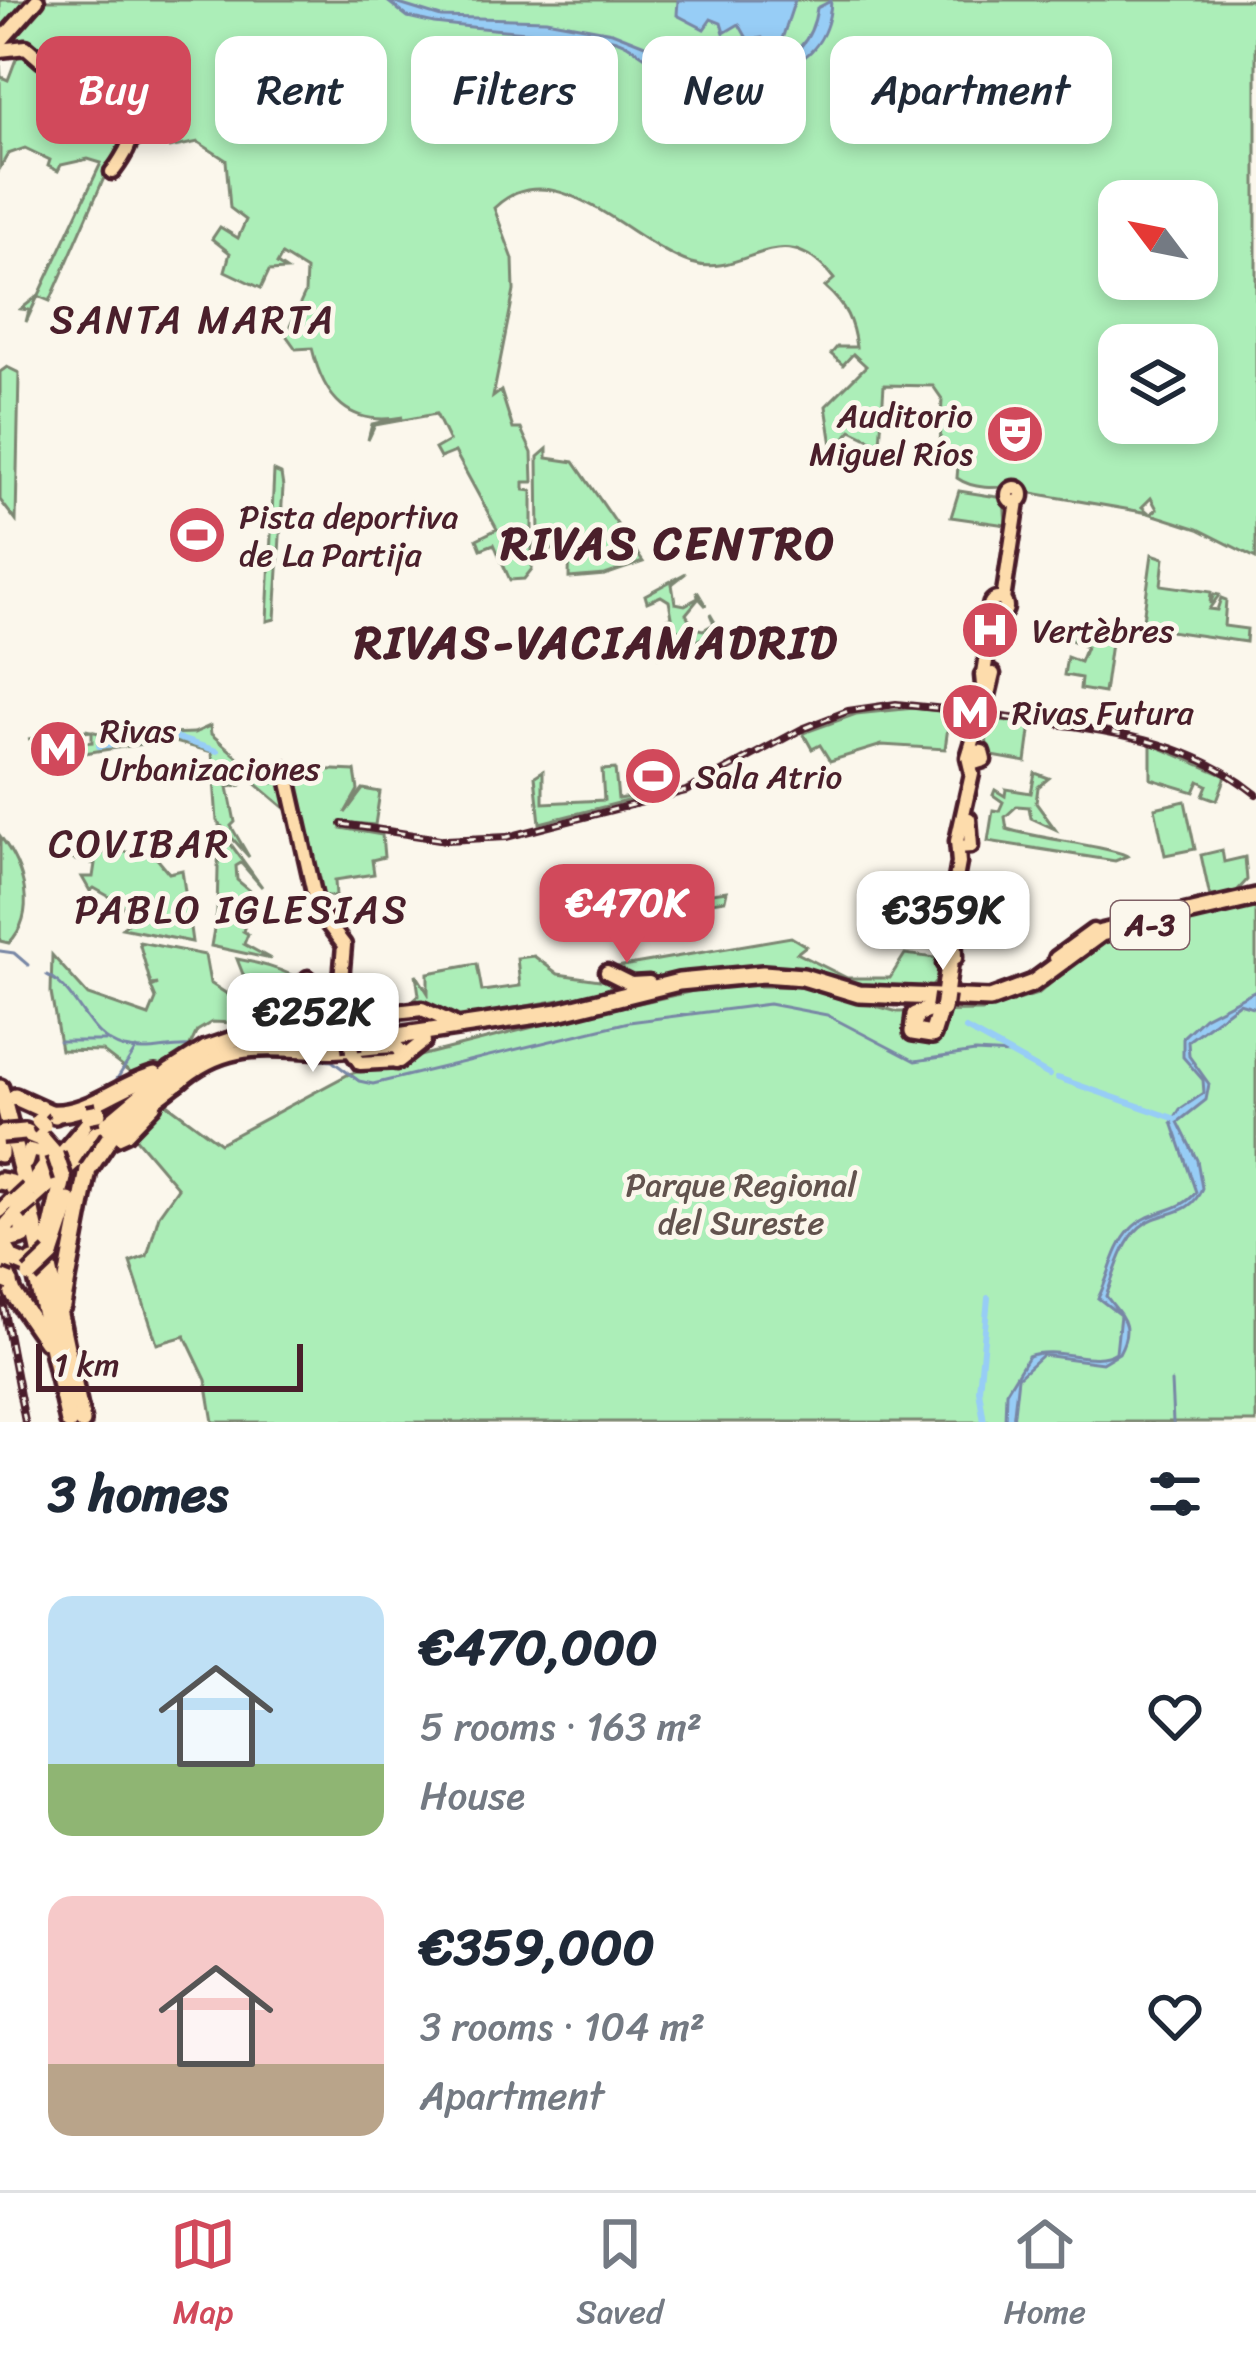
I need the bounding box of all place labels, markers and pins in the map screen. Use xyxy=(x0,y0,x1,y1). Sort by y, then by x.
place label: Auditorio Miguel Ríos xyxy=(809,387,973,483)
theatre icon: Auditorio Miguel Ríos xyxy=(984,403,1046,465)
place label: Pista deportiva de La Partija xyxy=(239,488,459,584)
sports icon: Pista deportiva de La Partija xyxy=(166,504,228,566)
hospital icon: Vertèbres xyxy=(959,599,1021,661)
place label: Vertèbres xyxy=(1032,602,1175,660)
metro station icon: Rivas Futura xyxy=(939,681,1001,743)
place label: Rivas Futura xyxy=(1012,684,1194,742)
place label: Rivas Urbanizaciones xyxy=(100,702,321,798)
metro station icon: Rivas Urbanizaciones xyxy=(27,718,89,780)
sports icon: Sala Atrio xyxy=(622,745,684,807)
place label: Sala Atrio xyxy=(695,748,842,806)
pin: €470K xyxy=(543,864,711,966)
pin: €359K xyxy=(859,871,1027,973)
pin: €252K xyxy=(229,973,397,1075)

